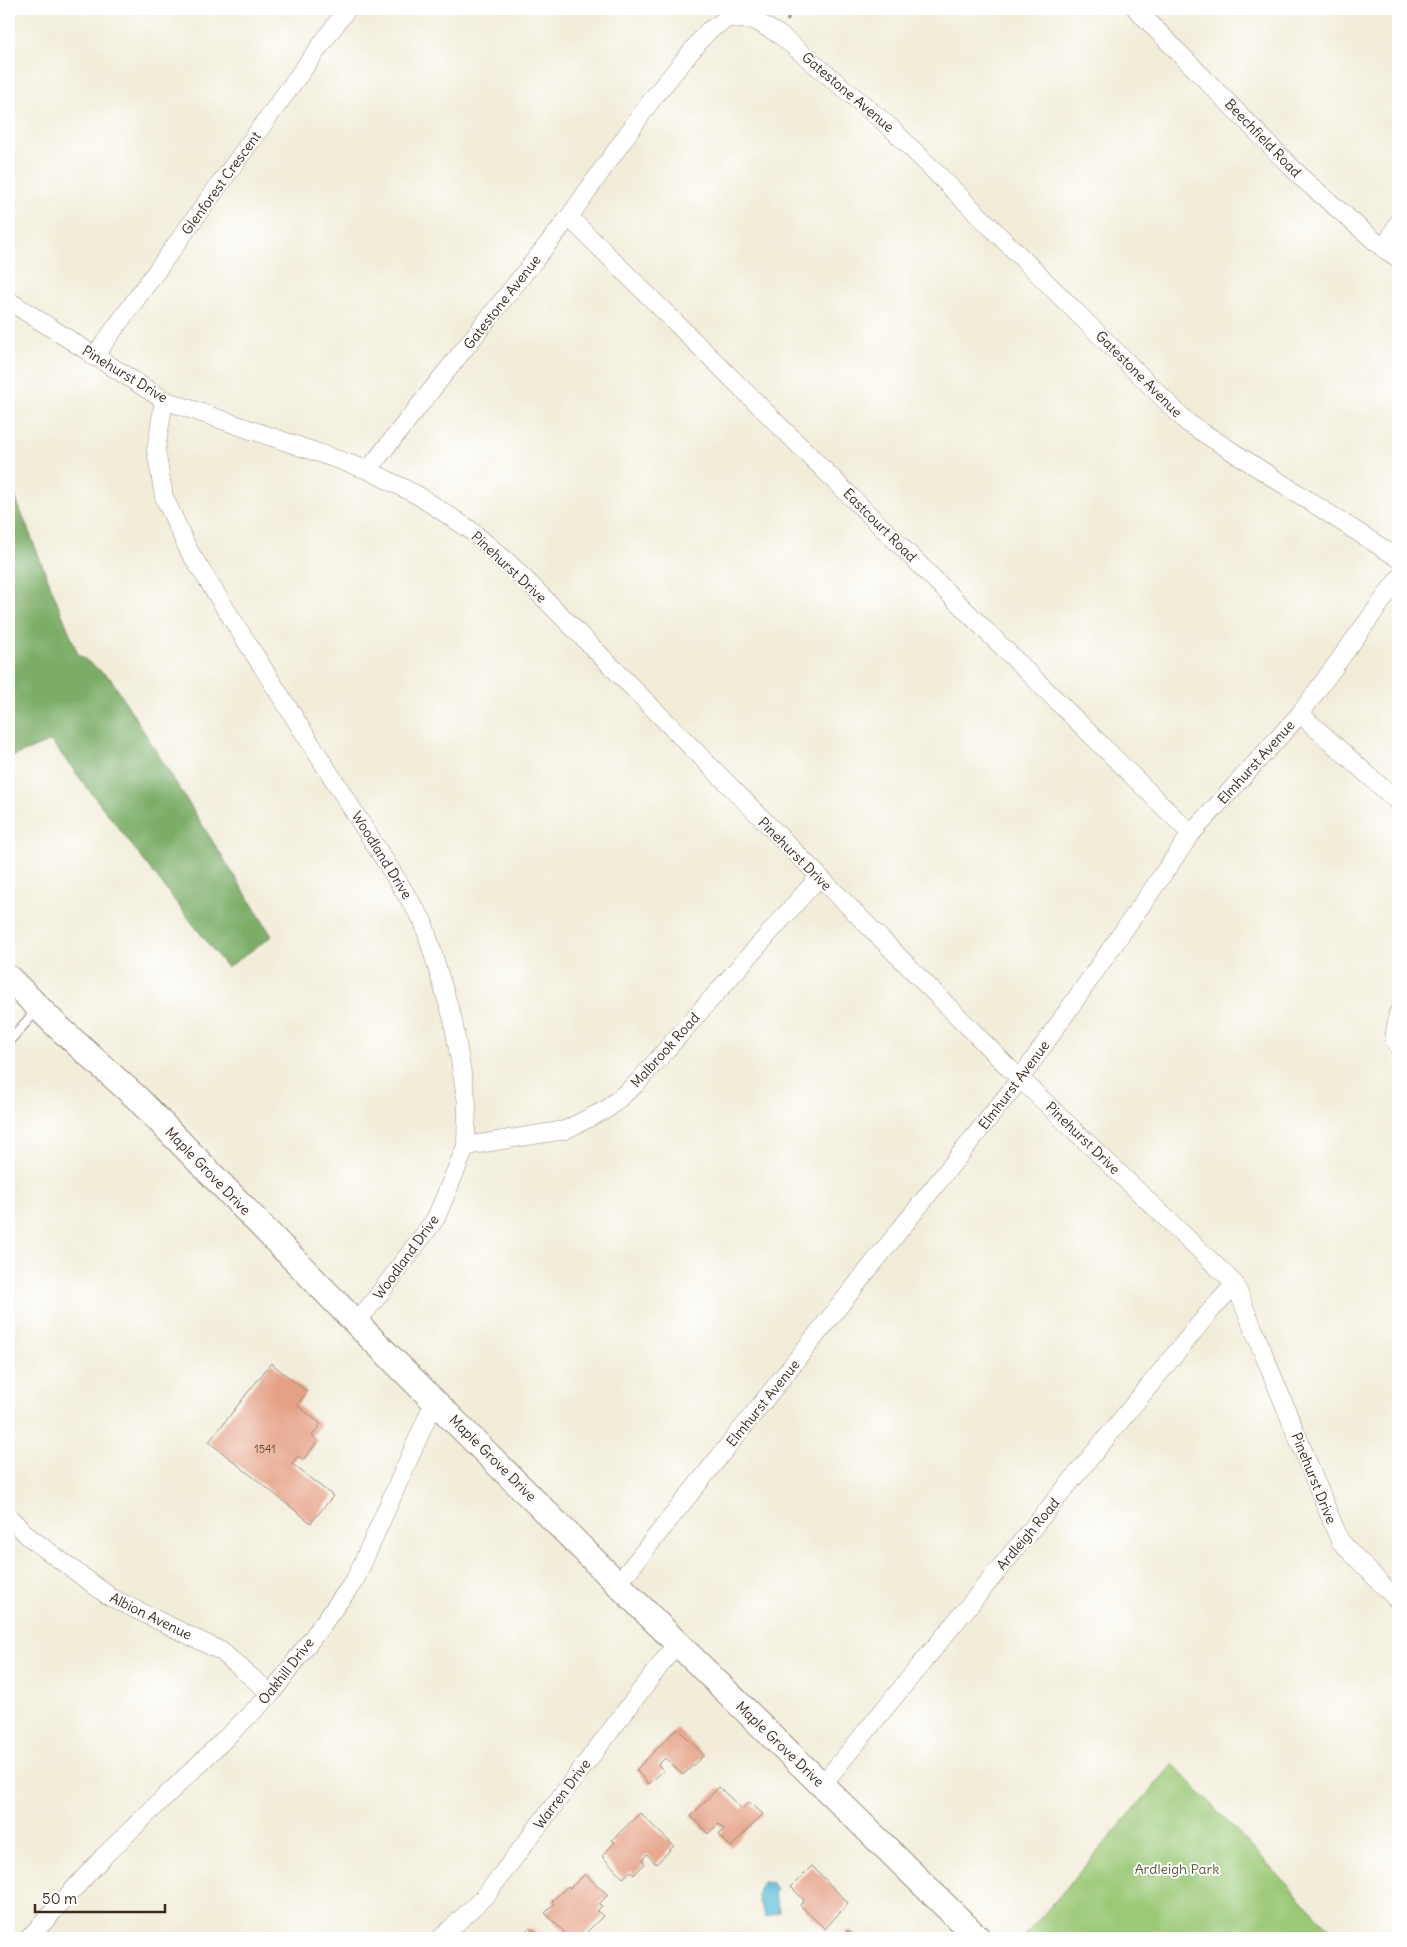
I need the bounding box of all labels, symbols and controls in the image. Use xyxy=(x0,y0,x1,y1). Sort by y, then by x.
street label: Gatestone Avenue xyxy=(798,48,898,136)
street label: Beechfield Road xyxy=(1221,95,1305,181)
street label: Glenforest Crescent xyxy=(177,127,265,238)
street label: Gatestone Avenue xyxy=(459,251,545,353)
street label: Gatestone Avenue xyxy=(1092,327,1186,421)
street label: Pinehurst Drive xyxy=(79,341,171,407)
street label: Eastcourt Road xyxy=(839,484,921,566)
street label: Pinehurst Drive xyxy=(468,527,550,607)
street label: Elmhurst Avenue xyxy=(1214,716,1298,808)
street label: Woodland Drive xyxy=(348,808,416,902)
street label: Pinehurst Drive xyxy=(754,813,836,895)
street label: Malbrook Road xyxy=(627,1009,703,1091)
street label: Elmhurst Avenue xyxy=(975,1037,1053,1133)
street label: Pinehurst Drive xyxy=(1042,1098,1124,1178)
street label: Maple Grove Drive xyxy=(161,1123,255,1219)
street label: Woodland Drive xyxy=(369,1211,443,1303)
street label: Elmhurst Avenue xyxy=(722,1356,804,1450)
street label: Maple Grove Drive xyxy=(446,1411,540,1505)
street label: Pinehurst Drive xyxy=(1288,1430,1340,1526)
house number: 1541 xyxy=(254,1442,276,1456)
street label: Ardleigh Road xyxy=(993,1494,1063,1574)
street label: Albion Avenue xyxy=(107,1588,195,1644)
street label: Oakhill Drive xyxy=(254,1634,318,1708)
street label: Maple Grove Drive xyxy=(732,1697,828,1791)
street label: Warren Drive xyxy=(530,1755,594,1833)
park label: Ardleigh Park xyxy=(1135,1860,1219,1878)
scale bar xyxy=(35,1882,165,1914)
text: 50 m xyxy=(42,1889,77,1908)

